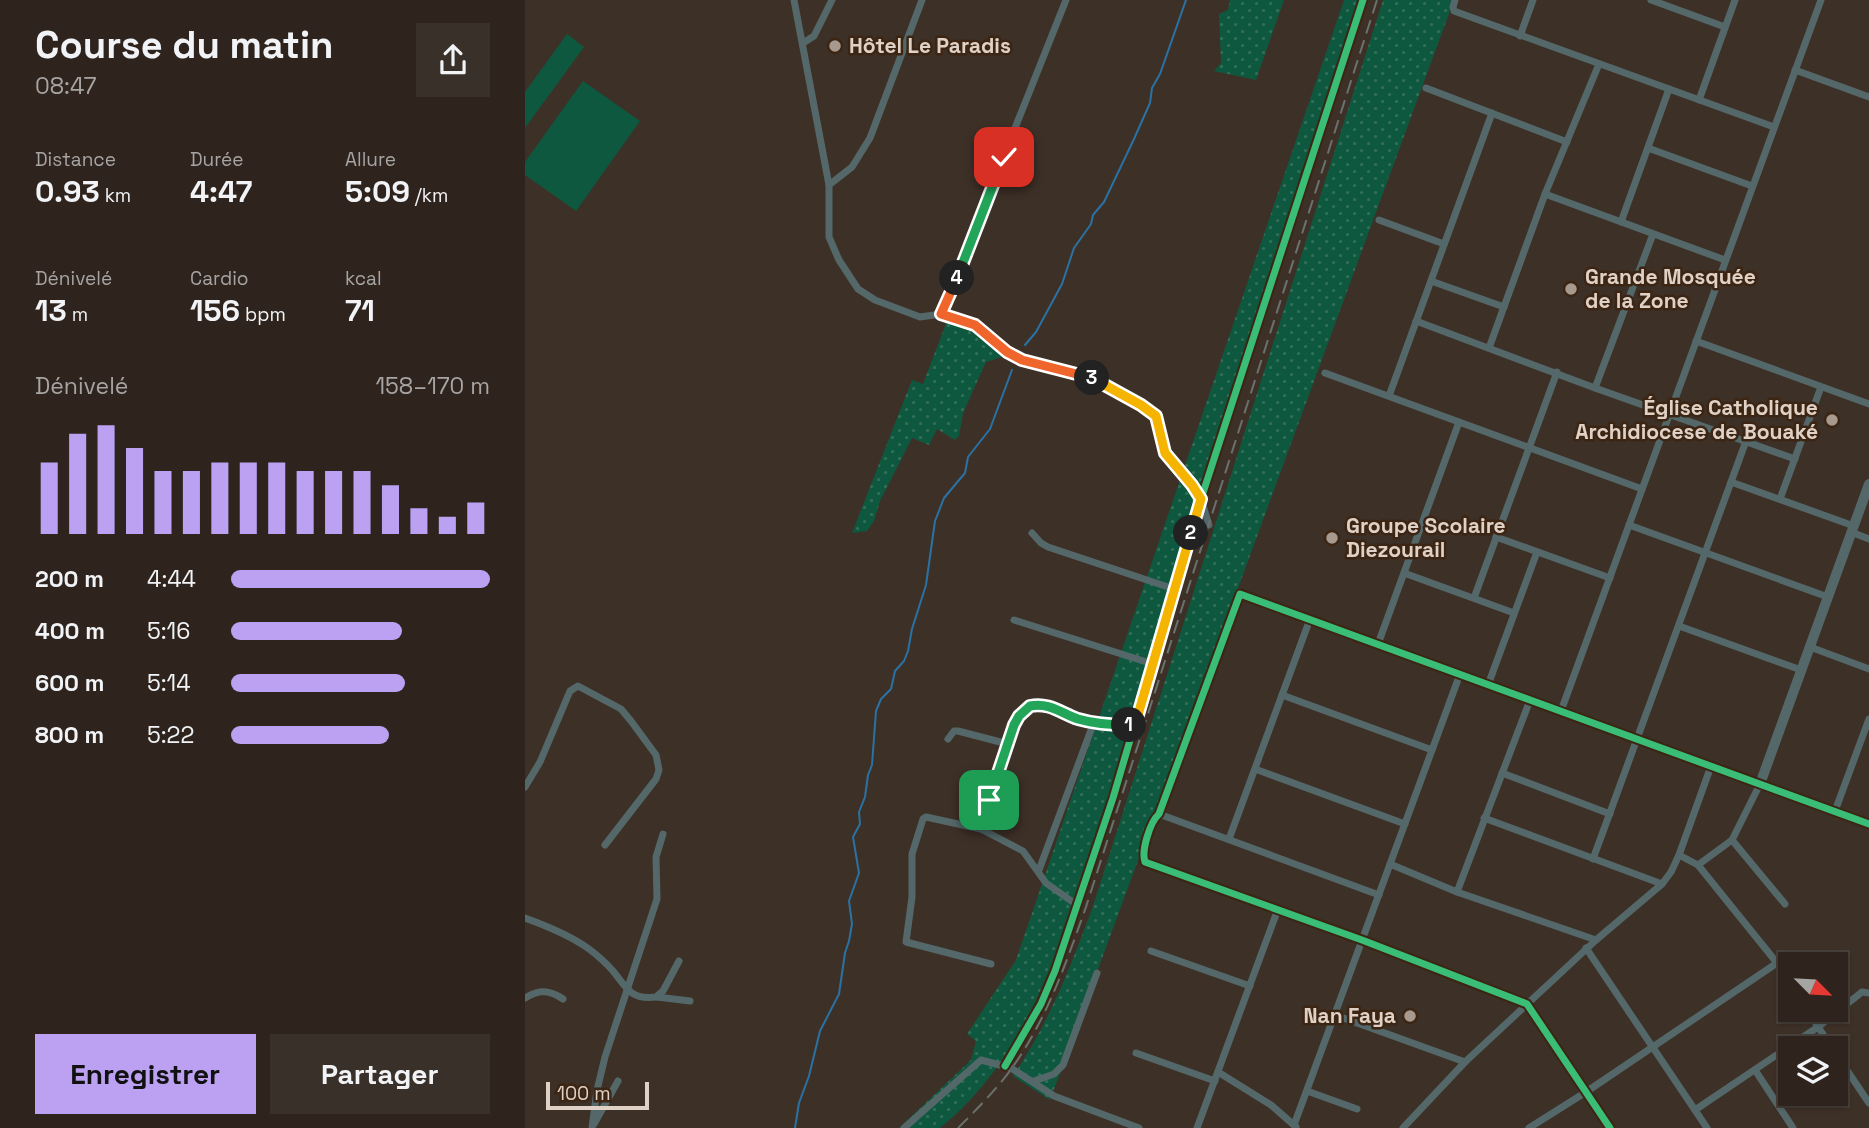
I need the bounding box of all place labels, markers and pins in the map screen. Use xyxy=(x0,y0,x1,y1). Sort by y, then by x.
place label: Hôtel Le Paradis xyxy=(849,32,1011,59)
marker: Hôtel Le Paradis xyxy=(827,38,843,54)
pin xyxy=(974,127,1034,187)
pin: 4 xyxy=(939,260,975,296)
place label: Grande Mosquée de la Zone xyxy=(1585,263,1756,314)
marker: Grande Mosquée de la Zone xyxy=(1563,281,1579,297)
pin: 3 xyxy=(1075,360,1109,396)
place label: Église Catholique Archidiocese de Bouaké xyxy=(1575,394,1818,445)
marker: Église Catholique Archidiocese de Bouaké xyxy=(1824,412,1840,428)
place label: Groupe Scolaire Diezourail xyxy=(1346,512,1506,563)
pin: 2 xyxy=(1173,516,1209,550)
marker: Groupe Scolaire Diezourail xyxy=(1324,530,1340,546)
pin: 1 xyxy=(1111,708,1147,742)
pin xyxy=(959,770,1019,830)
place label: Nan Faya xyxy=(1304,1002,1396,1029)
marker: Nan Faya xyxy=(1402,1008,1418,1024)

